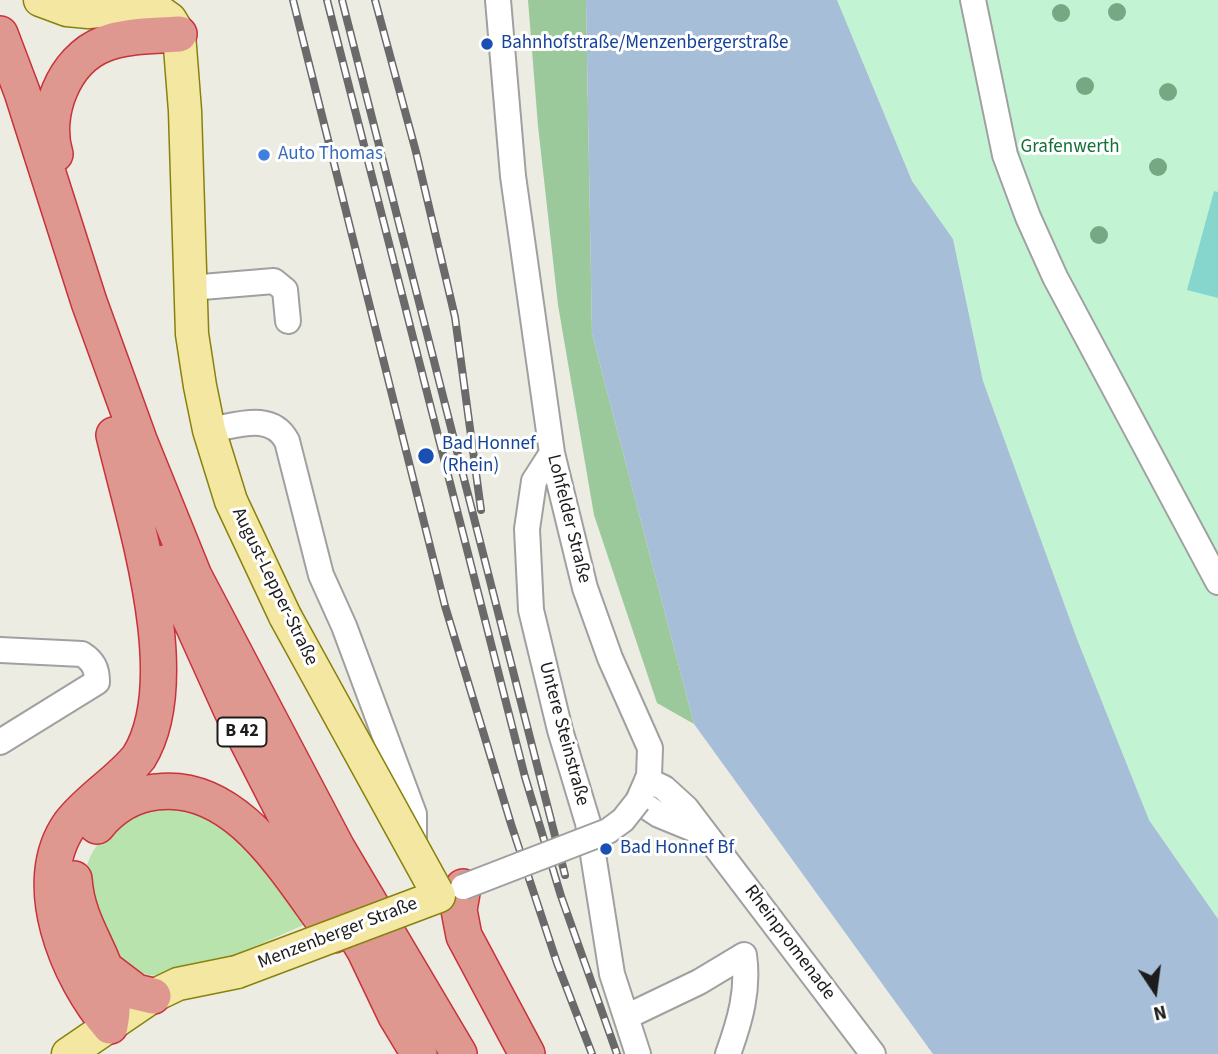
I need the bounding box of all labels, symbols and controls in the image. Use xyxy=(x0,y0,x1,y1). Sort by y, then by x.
place label: Bahnhofstraße/Menzenbergerstraße xyxy=(501,33,788,55)
marker: Bahnhofstraße/Menzenbergerstraße xyxy=(479,36,495,52)
park label: Grafenwerth xyxy=(1021,137,1119,159)
place label: Auto Thomas xyxy=(278,144,383,166)
marker: Auto Thomas xyxy=(256,147,272,163)
place label: Bad Honnef (Rhein) xyxy=(442,434,535,478)
marker: Bad Honnef (Rhein) xyxy=(416,446,436,466)
street label: Lohfelder Straße xyxy=(541,452,595,586)
street label: August-Lepper-Straße xyxy=(226,504,322,670)
street label: Untere Steinstraße xyxy=(533,659,593,809)
road number: B 42 xyxy=(218,718,266,746)
place label: Bad Honnef Bf xyxy=(620,838,734,860)
marker: Bad Honnef Bf xyxy=(598,841,614,857)
street label: Rheinpromenade xyxy=(738,881,840,1005)
street label: Menzenberger Straße xyxy=(255,893,421,975)
north arrow xyxy=(1120,956,1190,1026)
text: N xyxy=(1151,997,1169,1027)

